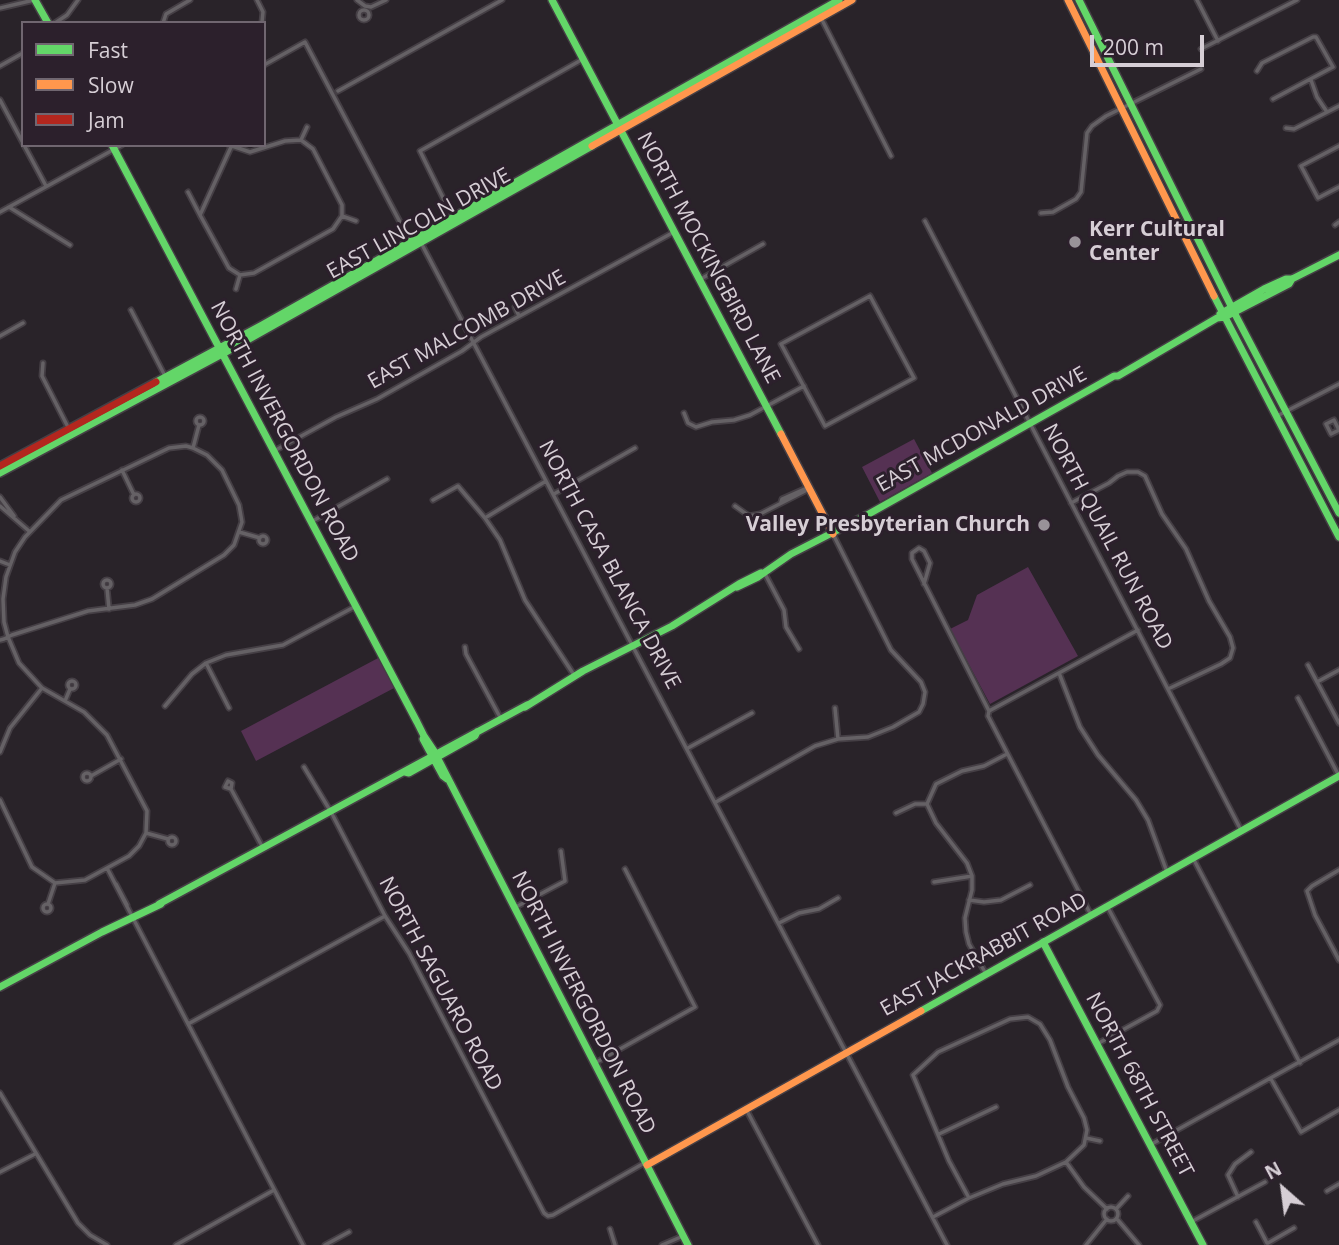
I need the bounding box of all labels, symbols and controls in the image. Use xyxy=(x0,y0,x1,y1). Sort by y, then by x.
legend xyxy=(21,21,266,147)
scale bar xyxy=(1094,21,1208,65)
text: 200 m xyxy=(1103,33,1164,61)
text: Fast xyxy=(88,36,128,64)
text: Slow xyxy=(88,71,134,99)
text: Jam xyxy=(88,106,125,134)
street label: NORTH MOCKINGBIRD LANE xyxy=(631,128,785,388)
street label: EAST LINCOLN DRIVE xyxy=(323,163,515,285)
place label: Kerr Cultural Center xyxy=(1089,217,1225,267)
marker: Kerr Cultural Center xyxy=(1067,234,1083,250)
street label: EAST MALCOMB DRIVE xyxy=(364,265,570,395)
street label: NORTH INVERGORDON ROAD xyxy=(204,297,364,567)
street label: EAST MCDONALD DRIVE xyxy=(873,362,1091,498)
street label: NORTH QUAIL RUN ROAD xyxy=(1037,420,1177,654)
street label: NORTH CASA BLANCA DRIVE xyxy=(533,436,685,694)
place label: Valley Presbyterian Church xyxy=(746,512,1030,538)
marker: Valley Presbyterian Church xyxy=(1036,517,1052,533)
street label: NORTH INVERGORDON ROAD xyxy=(506,867,660,1139)
street label: NORTH SAGUARO ROAD xyxy=(373,873,507,1095)
street label: EAST JACKRABBIT ROAD xyxy=(876,888,1092,1022)
street label: NORTH 68TH STREET xyxy=(1080,989,1198,1181)
north arrow xyxy=(1248,1154,1318,1224)
text: N xyxy=(1260,1155,1286,1186)

